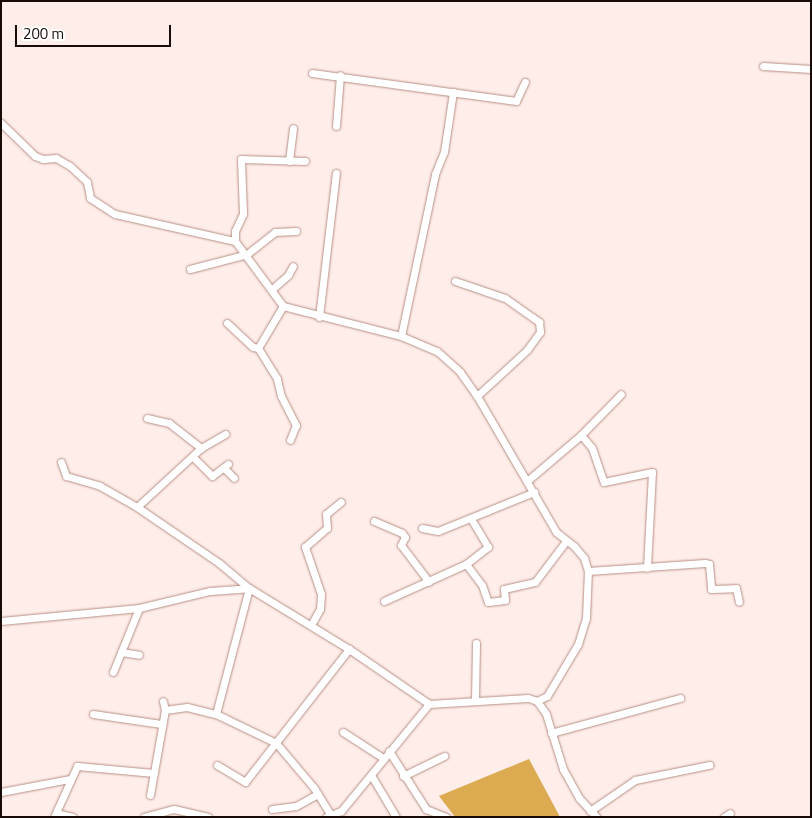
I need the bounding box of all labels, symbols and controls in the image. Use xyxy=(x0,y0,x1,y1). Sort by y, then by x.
scale bar xyxy=(18,15,174,47)
text: 200 m xyxy=(23,22,64,45)

